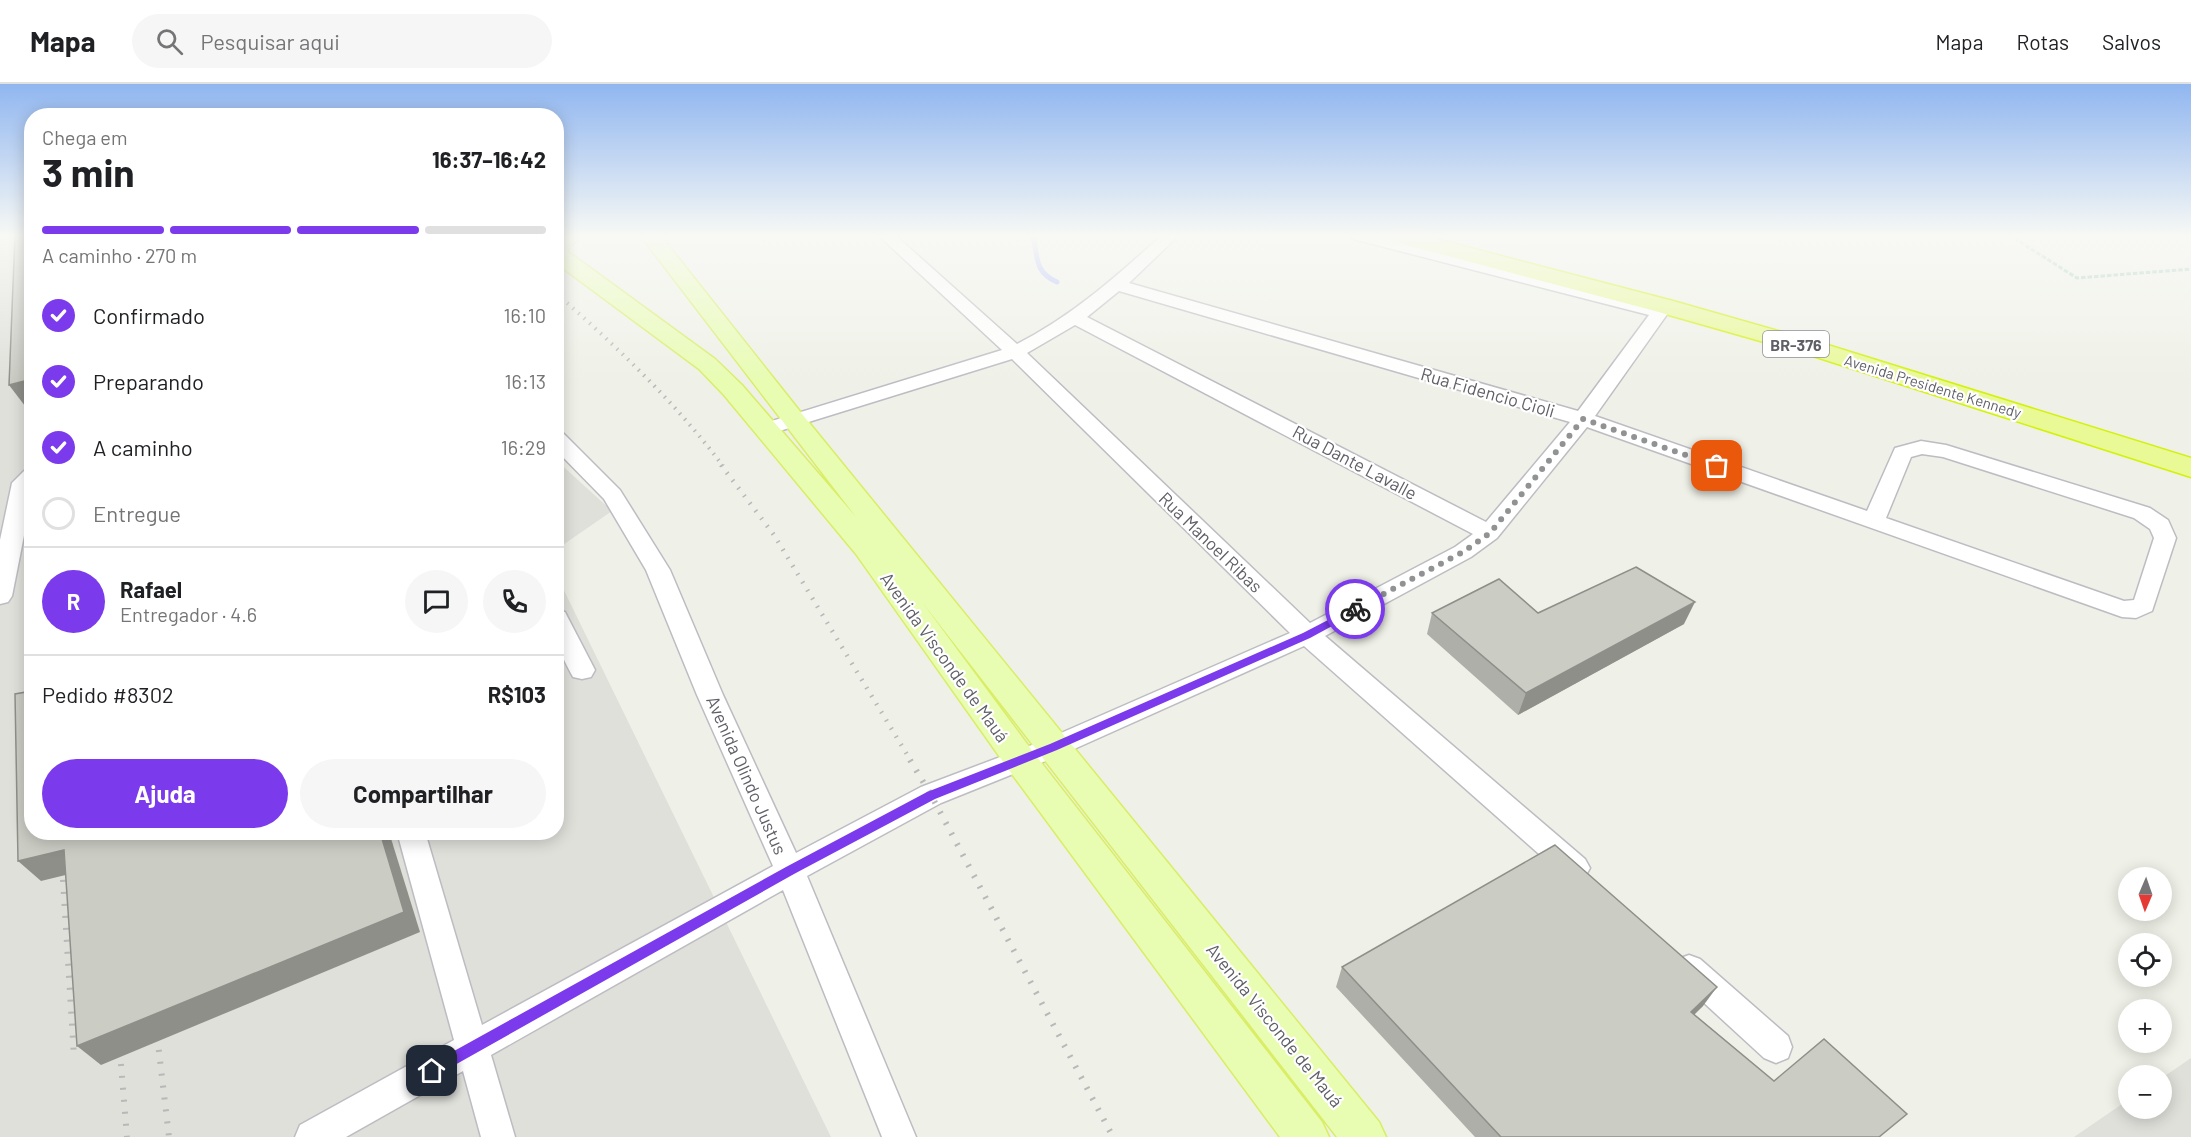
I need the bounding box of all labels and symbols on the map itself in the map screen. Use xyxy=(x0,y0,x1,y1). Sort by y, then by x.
road number: BR-376 xyxy=(1763,331,1829,357)
street label: Avenida Presidente Kennedy xyxy=(1842,350,2024,422)
street label: Rua Fidencio Cioli xyxy=(1418,362,1558,422)
street label: Rua Dante Lavalle xyxy=(1289,420,1421,504)
pin xyxy=(1691,440,1742,491)
street label: Rua Manoel Ribas xyxy=(1155,487,1267,597)
street label: Avenida Visconde de Mauá xyxy=(876,568,1014,746)
courier xyxy=(1325,579,1385,639)
street label: Avenida Olindo Justus xyxy=(702,692,792,858)
north arrow xyxy=(2118,867,2172,921)
street label: Avenida Visconde de Mauá xyxy=(1202,939,1348,1111)
pin xyxy=(406,1045,457,1096)

